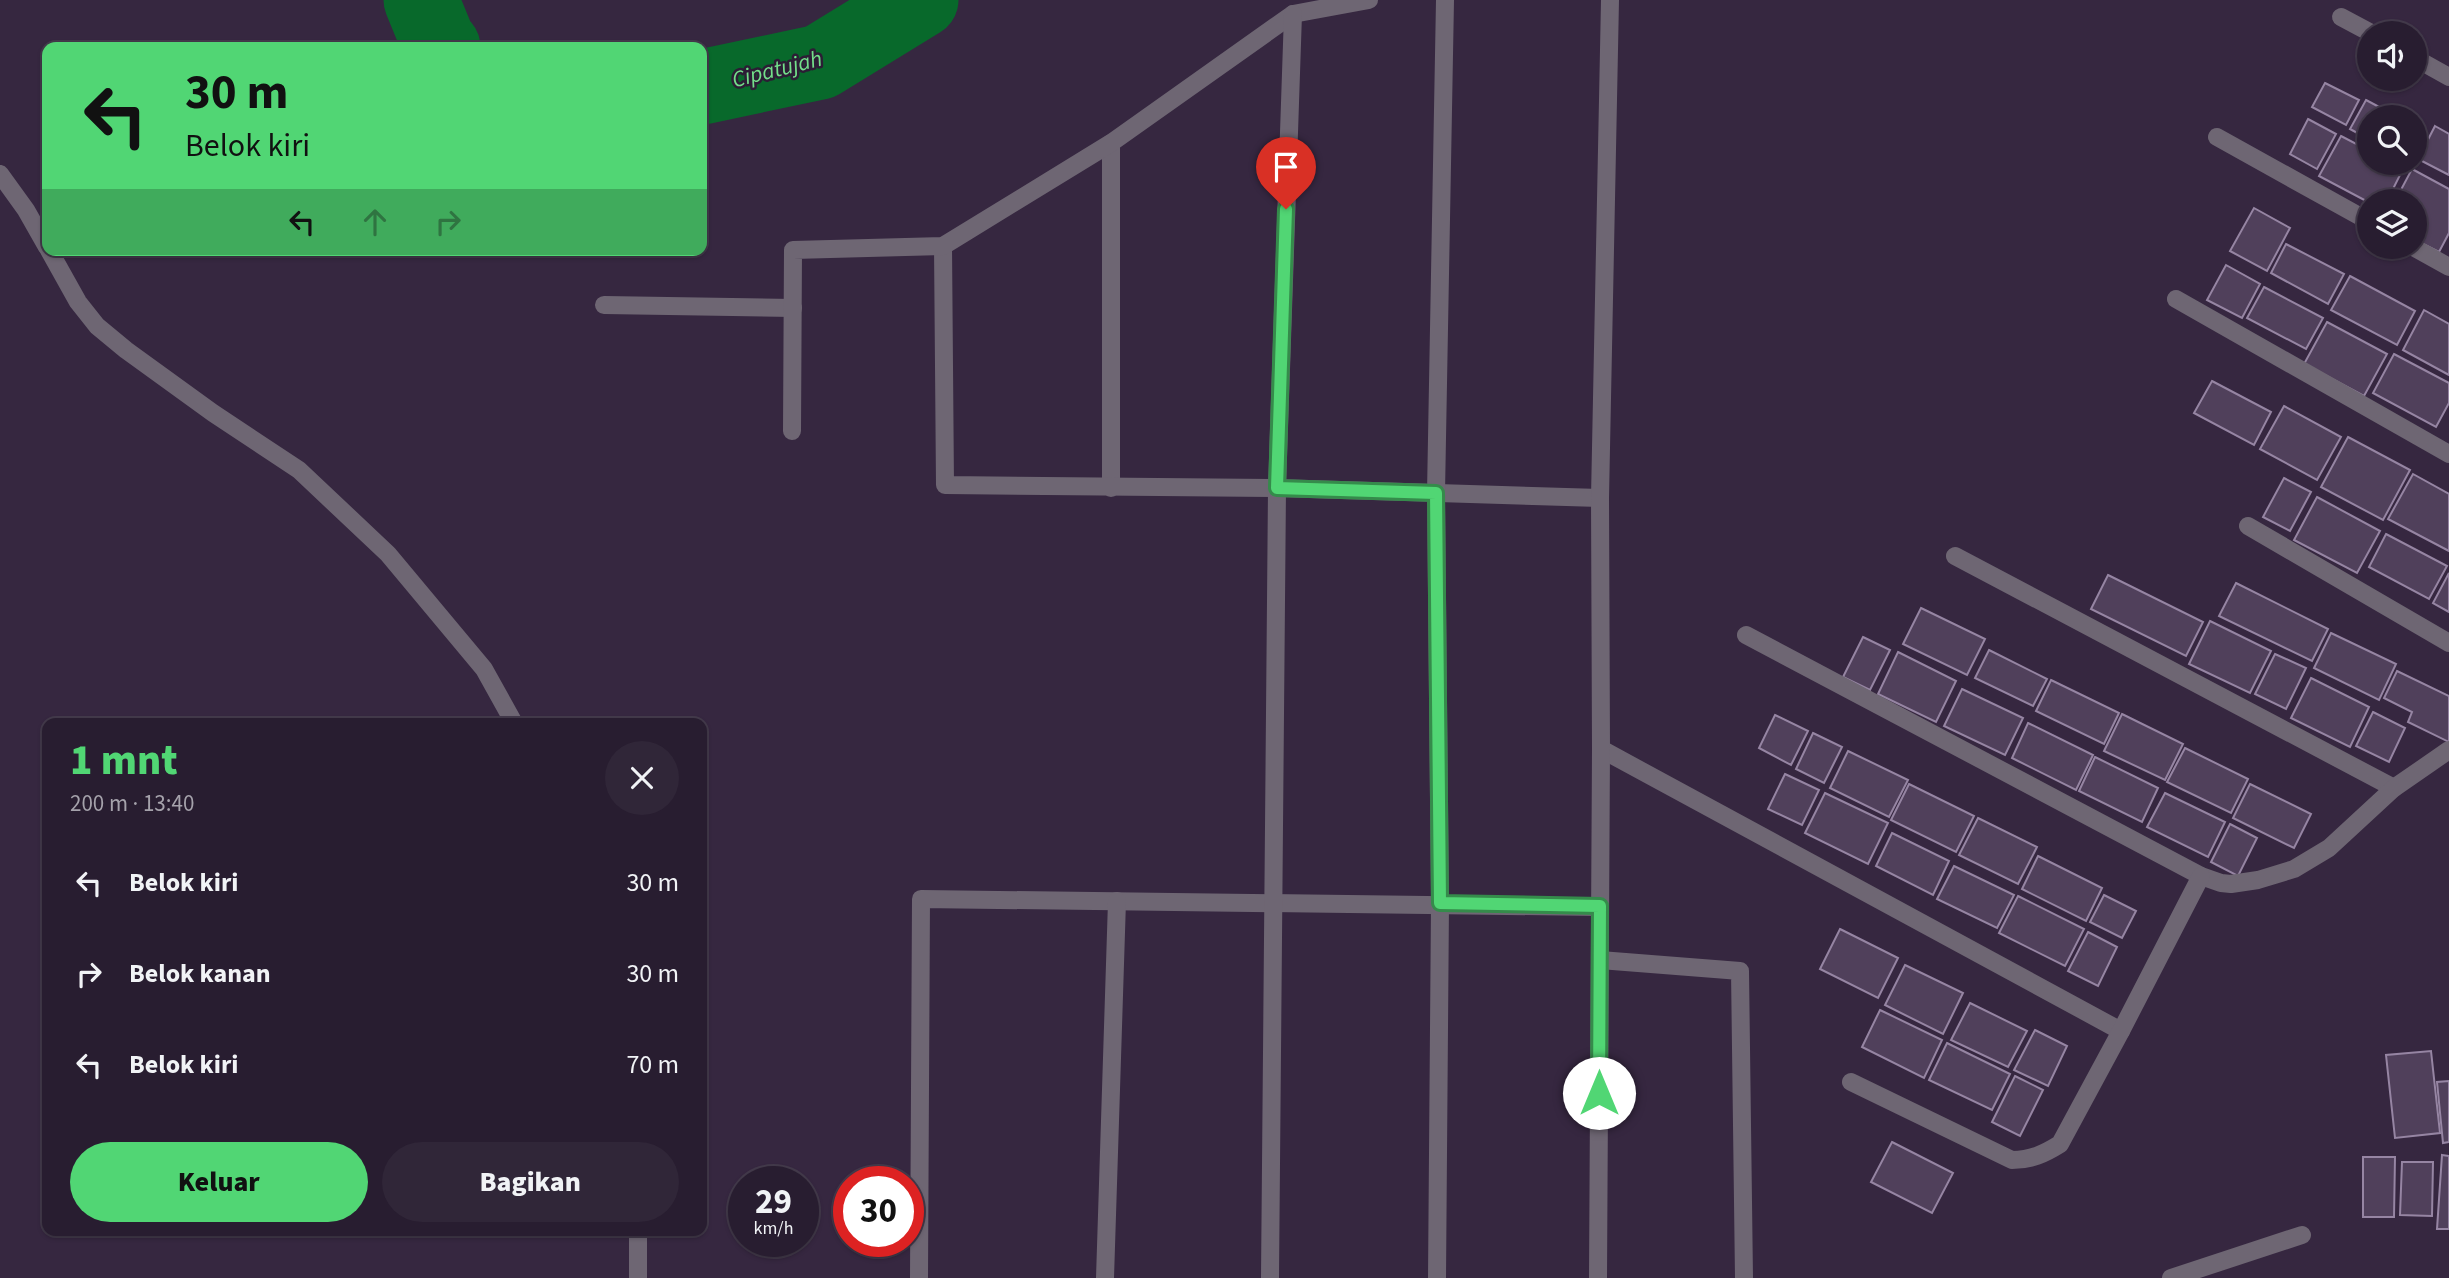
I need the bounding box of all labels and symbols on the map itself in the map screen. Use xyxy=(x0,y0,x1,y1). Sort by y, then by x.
water label: Cipatujah xyxy=(728,42,826,96)
pin xyxy=(1256,137,1316,209)
position arrow xyxy=(1562,1056,1636,1130)
speed limit sign: 30 xyxy=(833,1166,924,1257)

